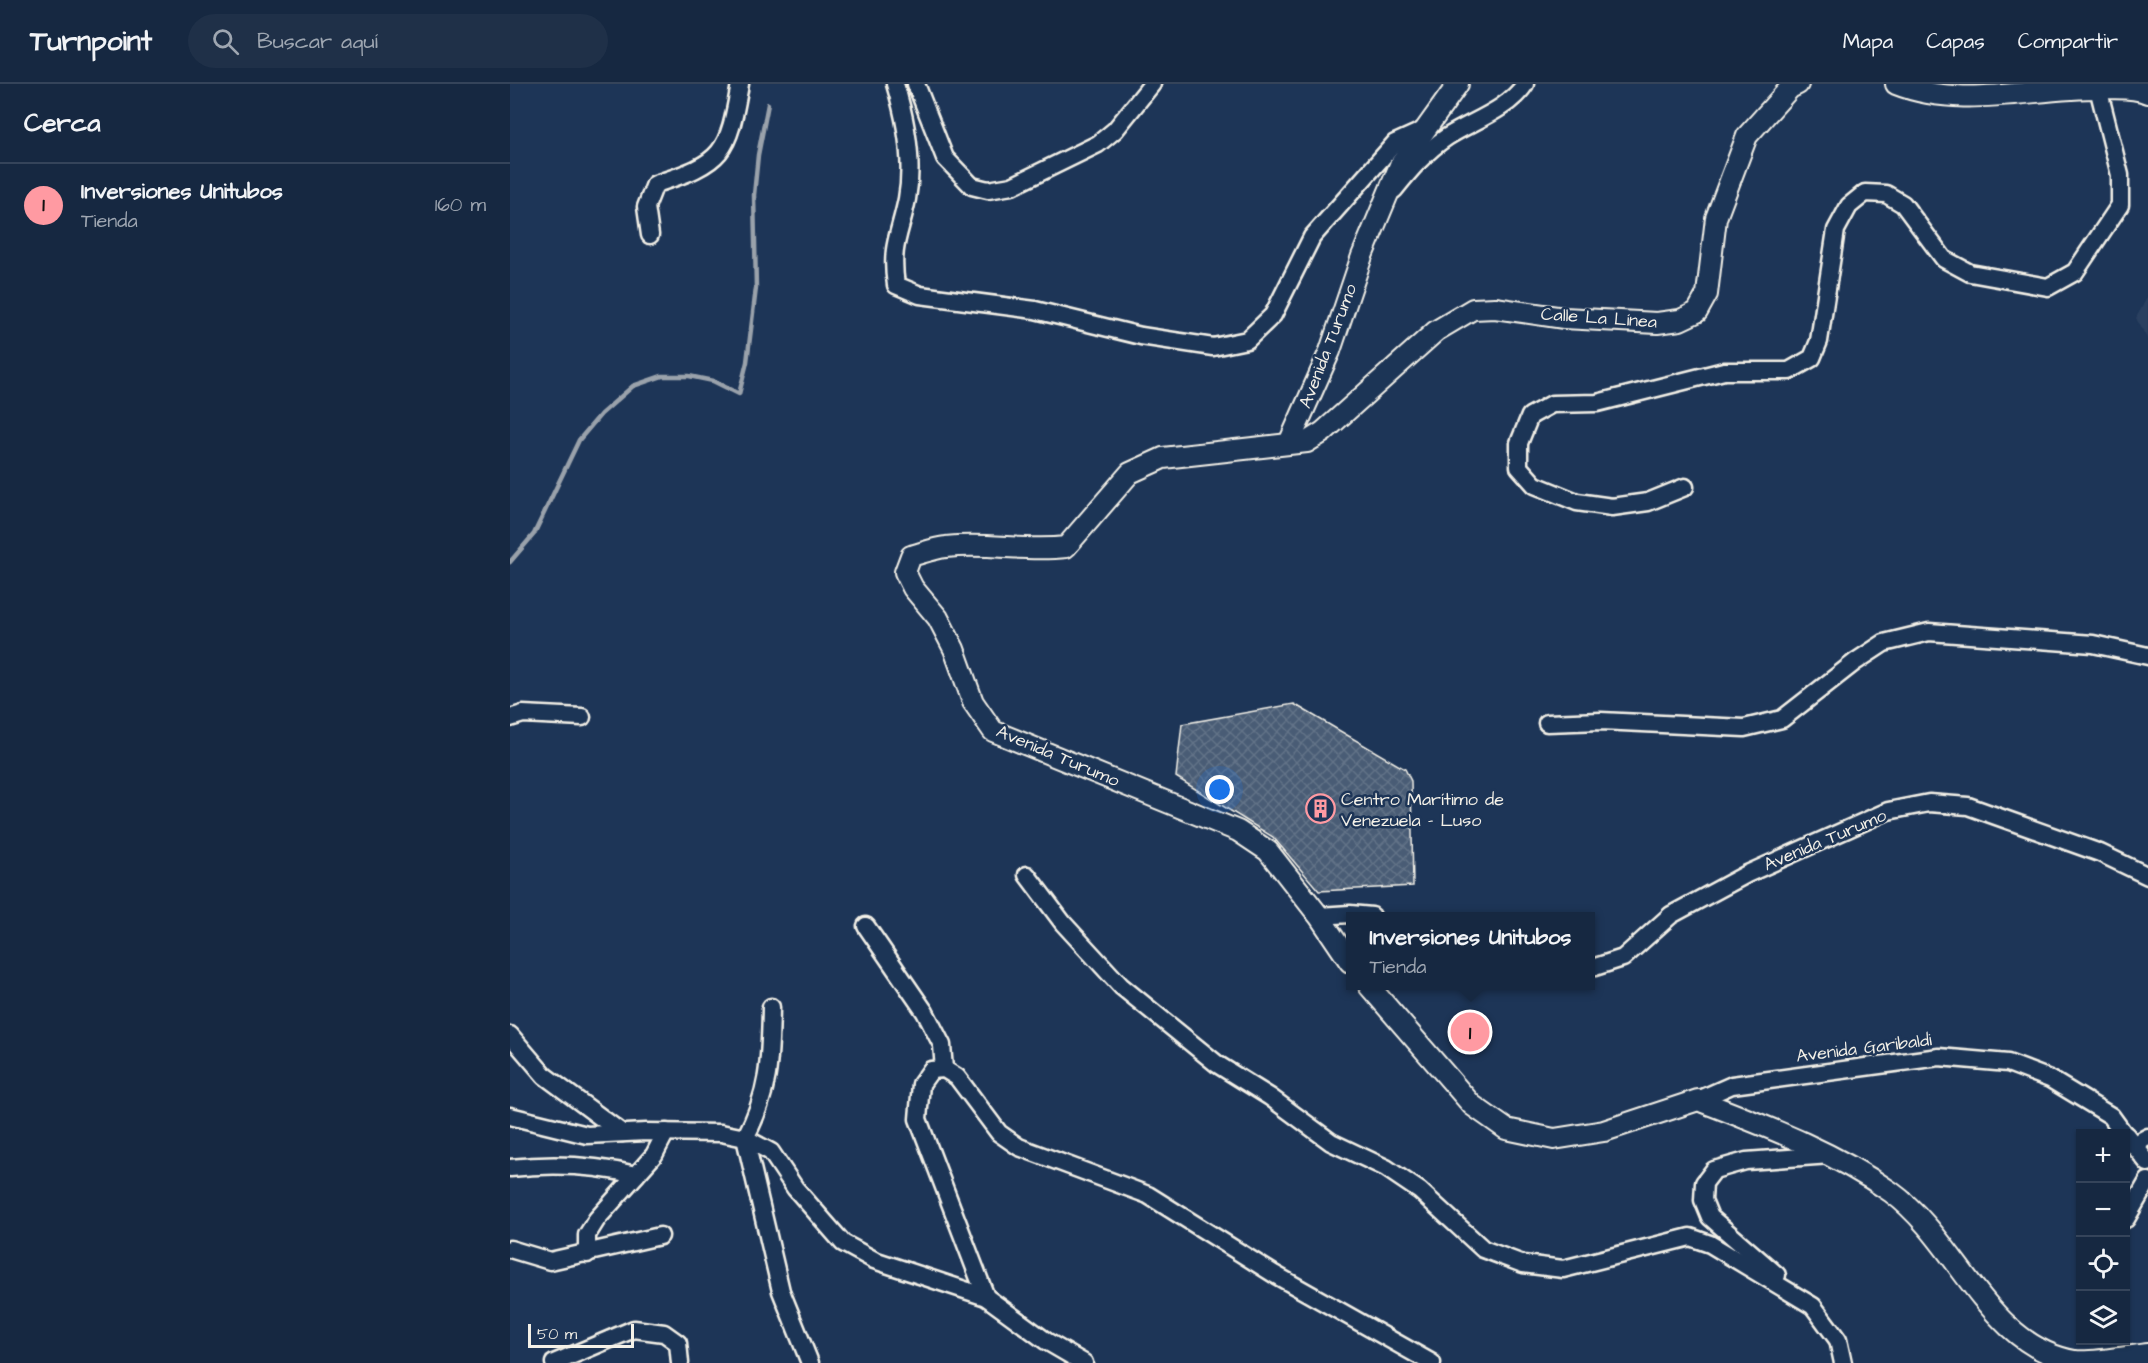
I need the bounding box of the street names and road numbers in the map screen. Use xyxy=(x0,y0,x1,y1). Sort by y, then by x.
street label: Avenida Turumo xyxy=(1293,280,1363,412)
street label: Calle La Línea xyxy=(1540,301,1658,335)
street label: Avenida Turumo xyxy=(993,719,1123,793)
street label: Avenida Turumo xyxy=(1760,803,1890,877)
street label: Avenida Garibaldi xyxy=(1795,1027,1933,1069)

